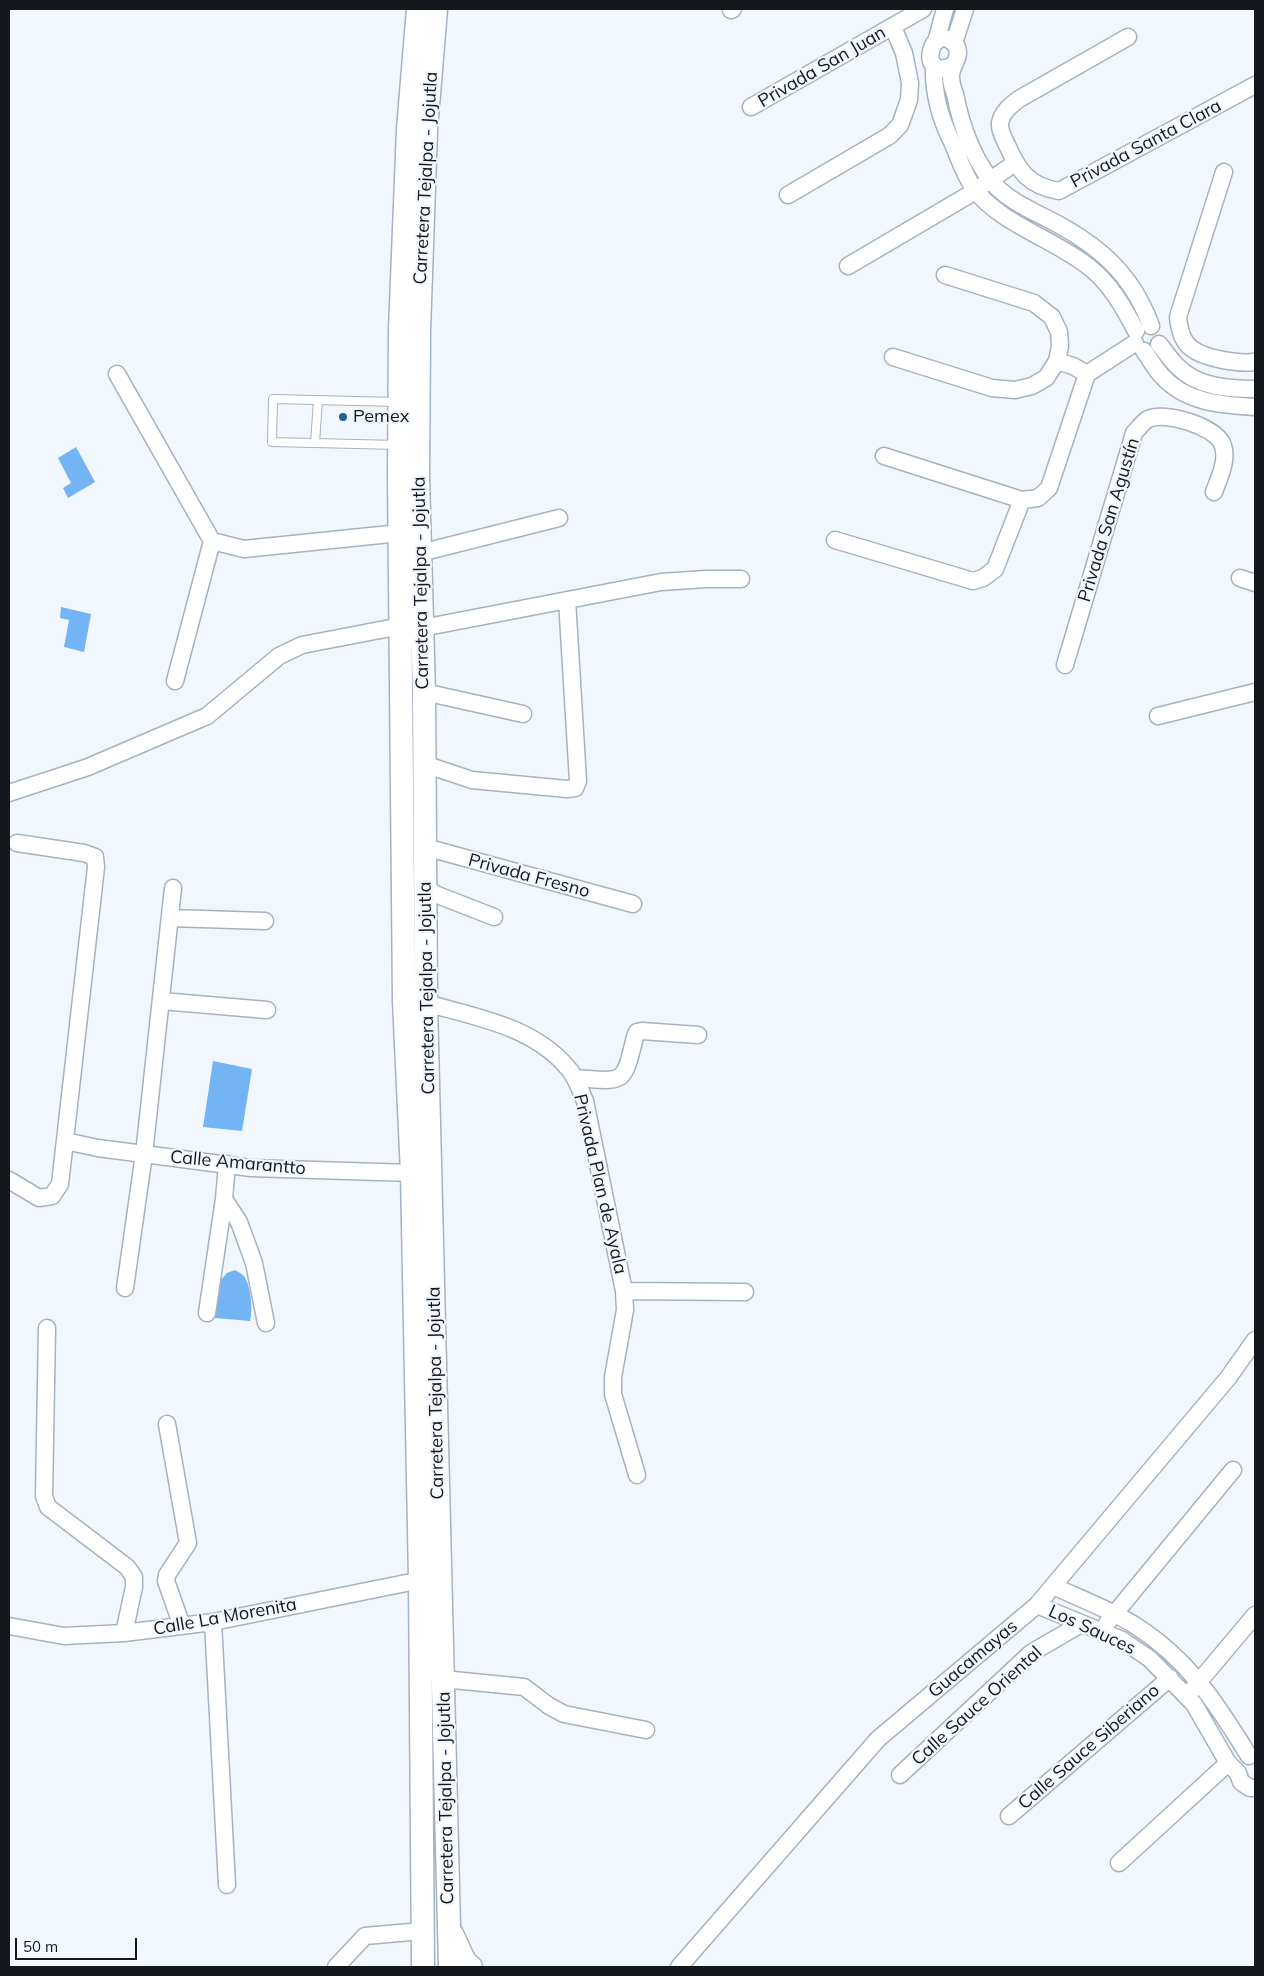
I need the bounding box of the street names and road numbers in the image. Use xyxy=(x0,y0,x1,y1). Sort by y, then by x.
street label: Privada San Juan xyxy=(754,22,890,112)
street label: Carretera Tejalpa - Jojutla xyxy=(410,71,442,285)
street label: Privada Santa Clara xyxy=(1067,95,1225,193)
street label: Privada San Agustín xyxy=(1074,435,1144,605)
street label: Carretera Tejalpa - Jojutla xyxy=(408,476,434,690)
street label: Privada Fresno xyxy=(466,849,592,903)
street label: Carretera Tejalpa - Jojutla xyxy=(414,881,440,1095)
street label: Privada Plan de Ayala xyxy=(569,1092,631,1276)
street label: Calle Amarantto xyxy=(169,1146,307,1180)
street label: Carretera Tejalpa - Jojutla xyxy=(423,1286,449,1500)
street label: Calle La Morenita xyxy=(152,1594,298,1640)
street label: Los Sauces xyxy=(1045,1600,1139,1660)
street label: Guacamayas xyxy=(924,1616,1022,1702)
street label: Calle Sauce Oriental xyxy=(907,1642,1047,1770)
street label: Calle Sauce Siberiano xyxy=(1014,1680,1164,1814)
street label: Carretera Tejalpa - Jojutla xyxy=(433,1691,459,1905)

